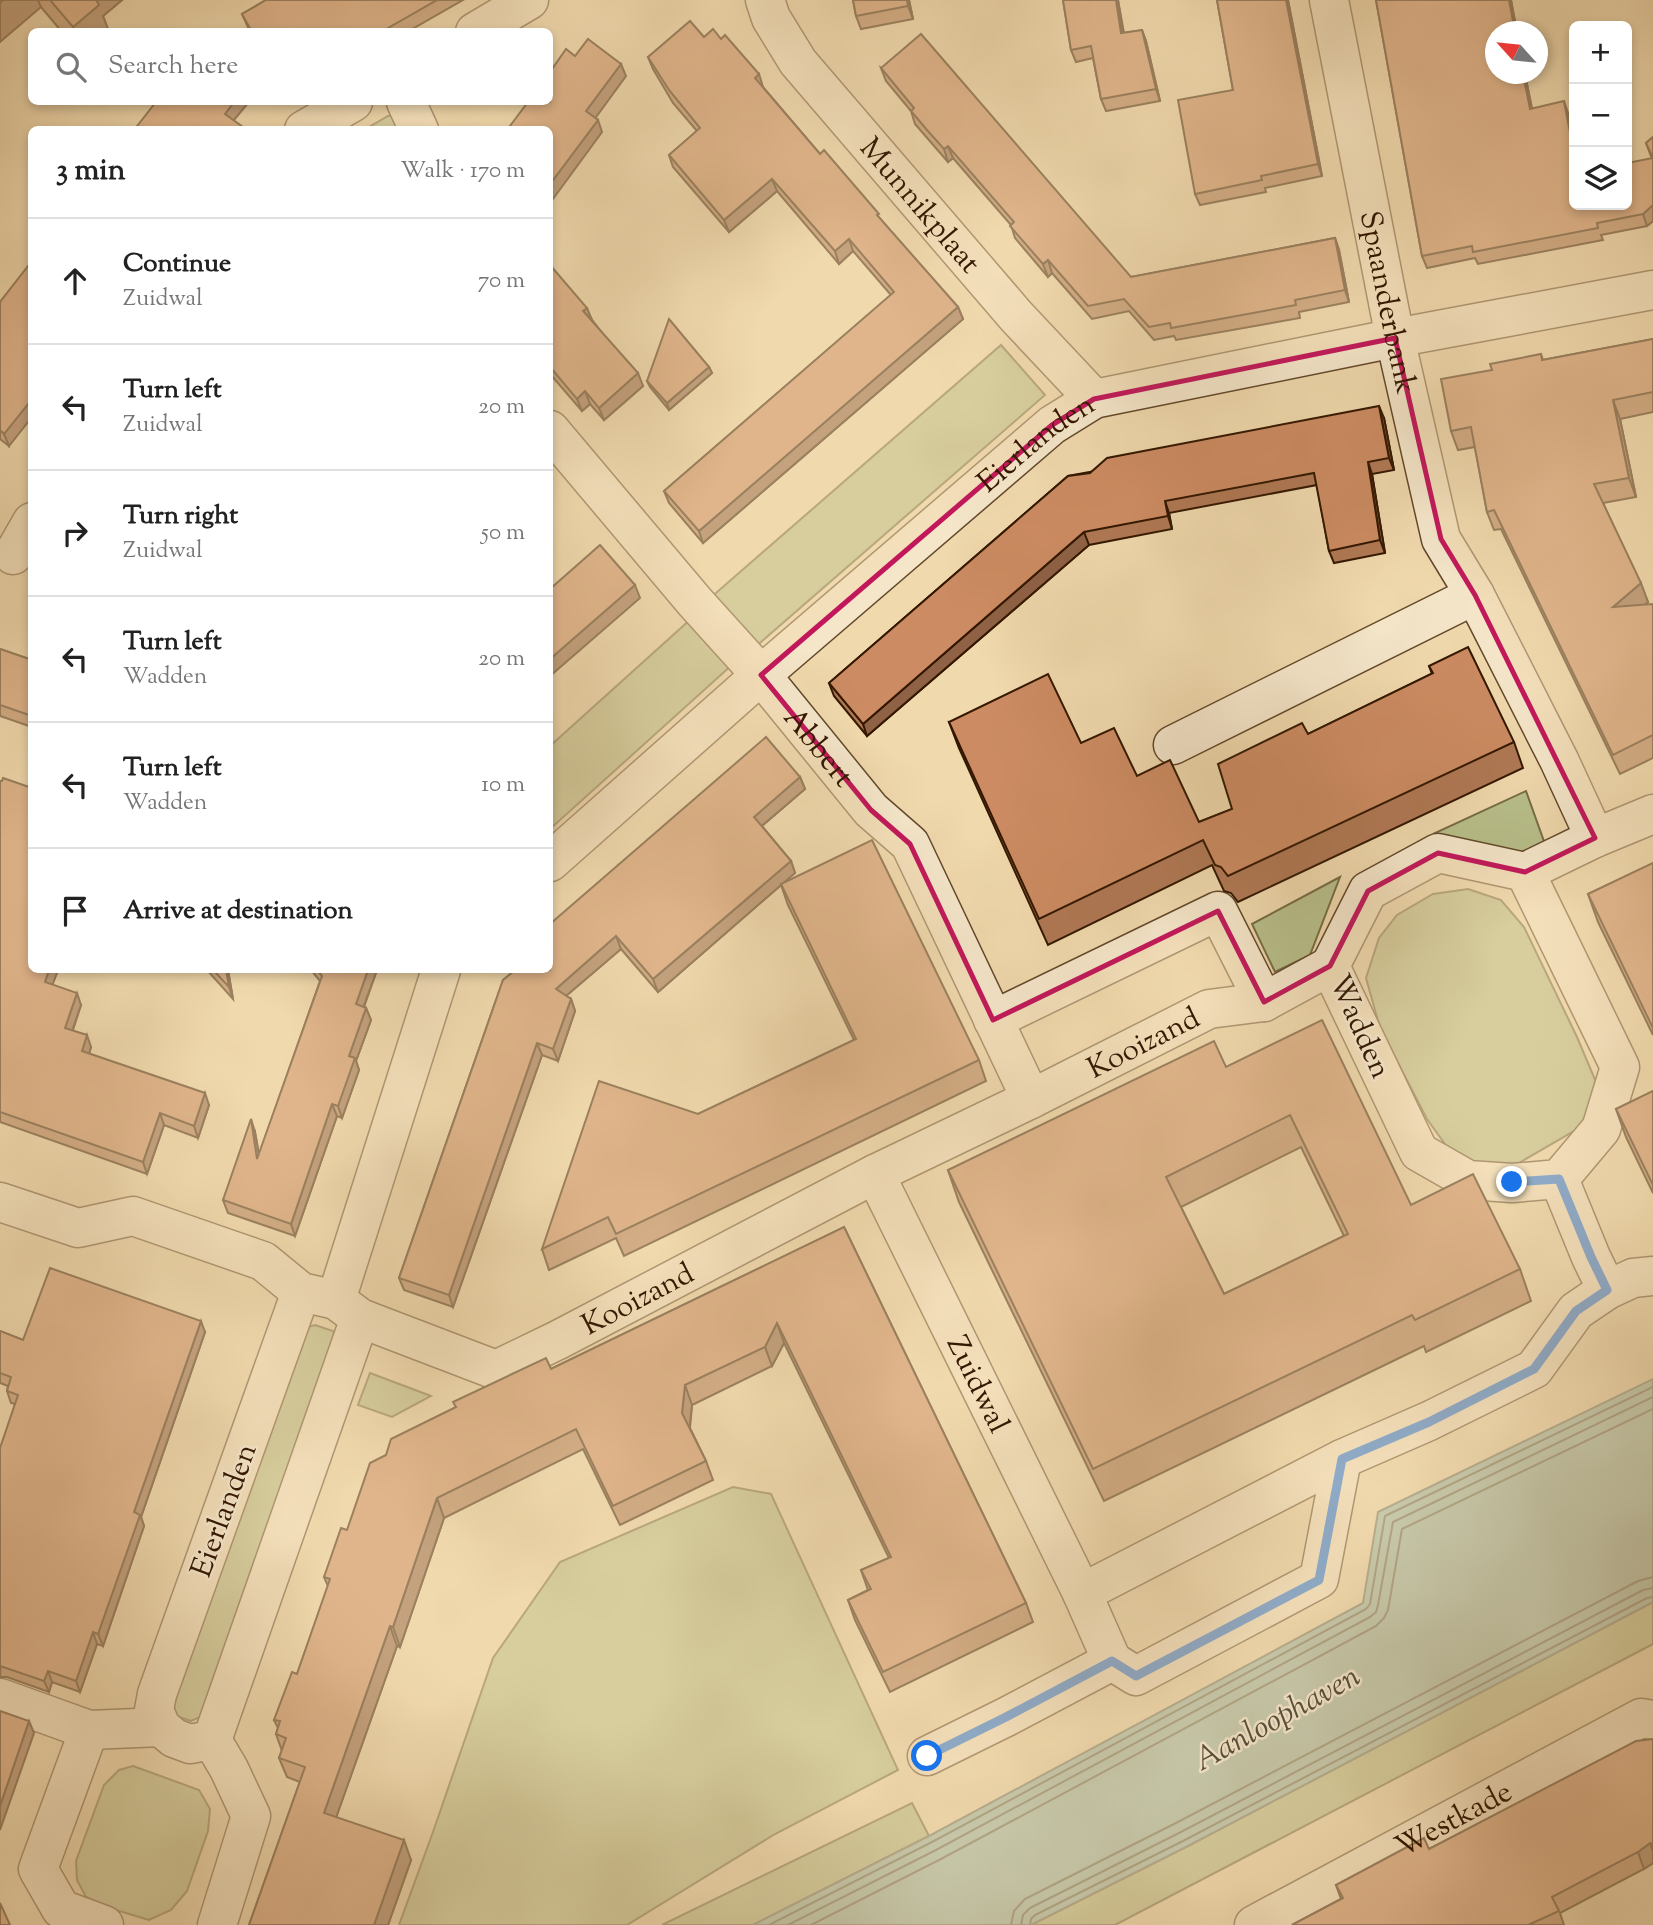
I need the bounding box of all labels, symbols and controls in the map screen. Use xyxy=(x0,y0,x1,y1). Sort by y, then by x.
north arrow xyxy=(1485,21,1548,84)
map controls xyxy=(1569,21,1632,210)
button: + xyxy=(1569,21,1632,84)
search box xyxy=(28,28,553,105)
icon: search xyxy=(52,48,90,86)
text: Search here xyxy=(108,48,238,85)
button: − xyxy=(1569,84,1632,147)
street label: Munnikplaat xyxy=(848,129,989,284)
button: layers xyxy=(1569,147,1632,210)
text: 3 min xyxy=(56,150,126,193)
text: Walk · 170 m xyxy=(400,155,525,188)
street label: Spaanderbank xyxy=(1347,208,1426,398)
text: Continue xyxy=(123,246,231,283)
icon: ahead xyxy=(56,262,94,300)
text: 70 m xyxy=(478,265,525,298)
text: Zuidwal xyxy=(123,283,203,316)
text: Turn left xyxy=(123,372,222,409)
street label: Eierlanden xyxy=(969,384,1104,504)
icon: left xyxy=(56,388,94,426)
text: 20 m xyxy=(478,391,525,424)
text: Zuidwal xyxy=(123,409,203,442)
text: Turn right xyxy=(123,498,238,535)
icon: right xyxy=(56,514,94,552)
text: 50 m xyxy=(481,517,525,550)
text: Zuidwal xyxy=(123,535,203,568)
text: Turn left xyxy=(123,624,222,661)
icon: left xyxy=(56,640,94,678)
text: 20 m xyxy=(478,643,525,676)
text: Wadden xyxy=(123,661,207,694)
street label: Abbert xyxy=(772,699,863,798)
text: Turn left xyxy=(123,750,222,787)
icon: left xyxy=(56,766,94,804)
text: 10 m xyxy=(481,769,525,802)
text: Wadden xyxy=(123,787,207,820)
icon: arrive xyxy=(56,892,94,930)
text: Arrive at destination xyxy=(123,893,353,930)
street label: Wadden xyxy=(1317,968,1401,1086)
street label: Kooizand xyxy=(1080,998,1208,1091)
route end xyxy=(1496,1166,1527,1197)
street label: Kooizand xyxy=(575,1253,702,1348)
street label: Zuidwal xyxy=(934,1329,1019,1441)
street label: Eierlanden xyxy=(181,1438,270,1584)
water label: Aanloophaven xyxy=(1186,1655,1369,1784)
route start xyxy=(911,1740,942,1771)
street label: Westkade xyxy=(1388,1772,1521,1869)

